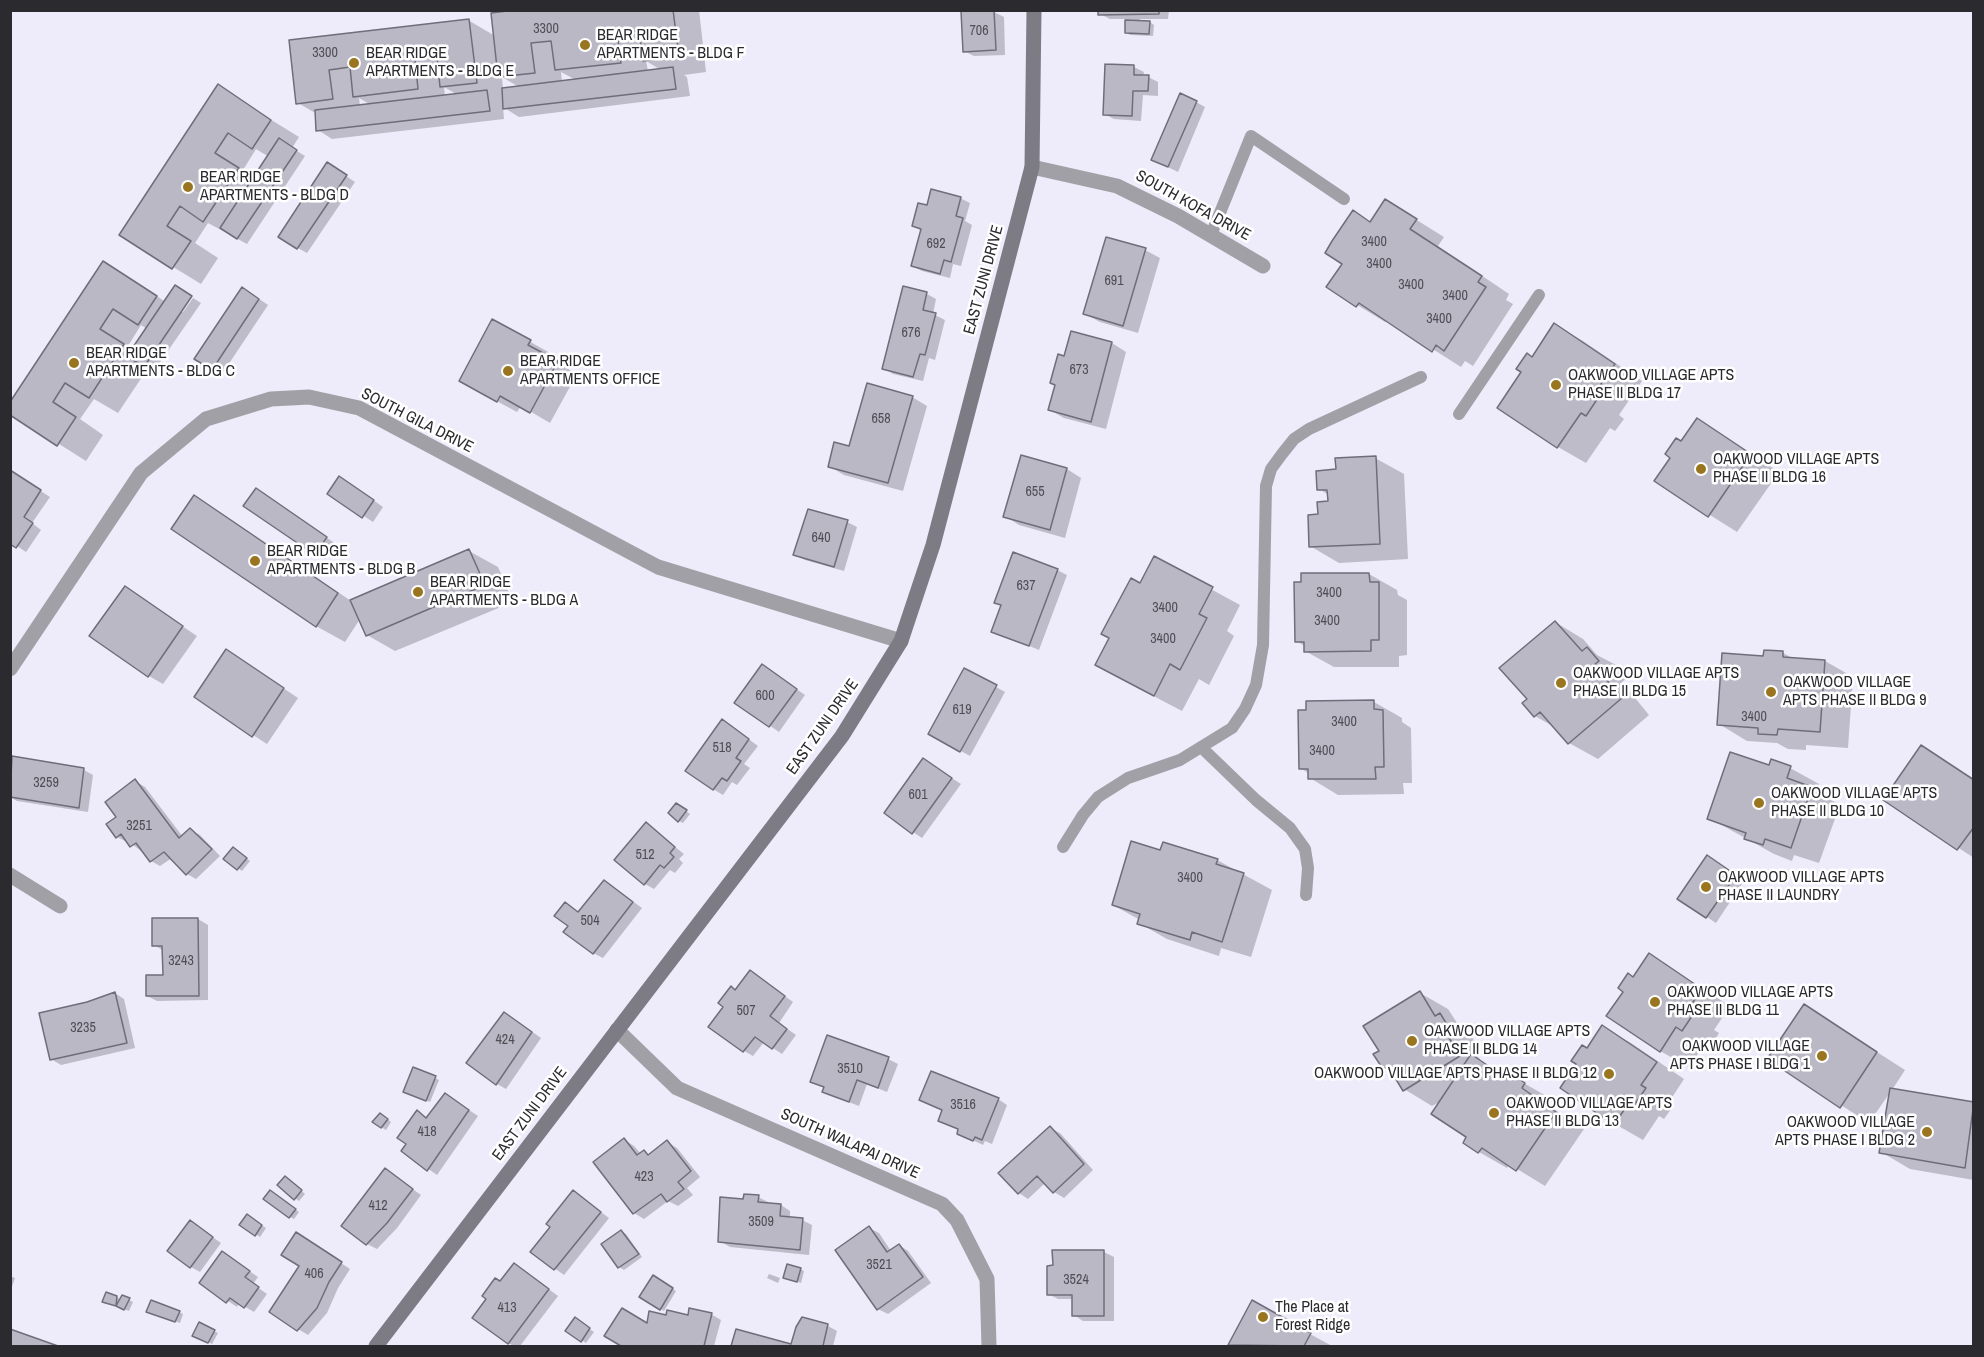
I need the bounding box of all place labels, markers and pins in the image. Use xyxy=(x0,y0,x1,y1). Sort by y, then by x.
place label: BEAR RIDGE APARTMENTS - BLDG F xyxy=(597,26,745,64)
marker: BEAR RIDGE APARTMENTS - BLDG F xyxy=(578,38,592,52)
place label: BEAR RIDGE APARTMENTS - BLDG E xyxy=(366,44,514,82)
marker: BEAR RIDGE APARTMENTS - BLDG E xyxy=(347,56,361,70)
place label: BEAR RIDGE APARTMENTS - BLDG D xyxy=(200,168,349,206)
marker: BEAR RIDGE APARTMENTS - BLDG D xyxy=(181,180,195,194)
place label: BEAR RIDGE APARTMENTS - BLDG C xyxy=(86,344,235,382)
place label: BEAR RIDGE APARTMENTS OFFICE xyxy=(520,352,660,390)
marker: BEAR RIDGE APARTMENTS - BLDG C xyxy=(67,356,81,370)
marker: BEAR RIDGE APARTMENTS OFFICE xyxy=(501,364,515,378)
place label: OAKWOOD VILLAGE APTS PHASE II BLDG 17 xyxy=(1568,366,1734,404)
marker: OAKWOOD VILLAGE APTS PHASE II BLDG 17 xyxy=(1549,378,1563,392)
place label: OAKWOOD VILLAGE APTS PHASE II BLDG 16 xyxy=(1713,450,1879,488)
marker: OAKWOOD VILLAGE APTS PHASE II BLDG 16 xyxy=(1694,462,1708,476)
place label: BEAR RIDGE APARTMENTS - BLDG B xyxy=(267,542,415,580)
marker: BEAR RIDGE APARTMENTS - BLDG B xyxy=(248,554,262,568)
place label: BEAR RIDGE APARTMENTS - BLDG A xyxy=(430,573,578,611)
marker: BEAR RIDGE APARTMENTS - BLDG A xyxy=(411,585,425,599)
place label: OAKWOOD VILLAGE APTS PHASE II BLDG 15 xyxy=(1573,664,1739,702)
place label: OAKWOOD VILLAGE APTS PHASE II BLDG 9 xyxy=(1783,673,1927,711)
marker: OAKWOOD VILLAGE APTS PHASE II BLDG 15 xyxy=(1554,676,1568,690)
marker: OAKWOOD VILLAGE APTS PHASE II BLDG 9 xyxy=(1764,685,1778,699)
place label: OAKWOOD VILLAGE APTS PHASE II BLDG 10 xyxy=(1771,784,1937,822)
marker: OAKWOOD VILLAGE APTS PHASE II BLDG 10 xyxy=(1752,796,1766,810)
place label: OAKWOOD VILLAGE APTS PHASE II LAUNDRY xyxy=(1718,868,1884,906)
marker: OAKWOOD VILLAGE APTS PHASE II LAUNDRY xyxy=(1699,880,1713,894)
place label: OAKWOOD VILLAGE APTS PHASE II BLDG 11 xyxy=(1667,983,1833,1021)
marker: OAKWOOD VILLAGE APTS PHASE II BLDG 11 xyxy=(1648,995,1662,1009)
place label: OAKWOOD VILLAGE APTS PHASE II BLDG 14 xyxy=(1424,1022,1590,1060)
marker: OAKWOOD VILLAGE APTS PHASE II BLDG 14 xyxy=(1405,1034,1419,1048)
place label: OAKWOOD VILLAGE APTS PHASE I BLDG 1 xyxy=(1670,1037,1810,1075)
marker: OAKWOOD VILLAGE APTS PHASE I BLDG 1 xyxy=(1815,1049,1829,1063)
place label: OAKWOOD VILLAGE APTS PHASE II BLDG 12 xyxy=(1314,1064,1597,1084)
marker: OAKWOOD VILLAGE APTS PHASE II BLDG 12 xyxy=(1602,1067,1616,1081)
place label: OAKWOOD VILLAGE APTS PHASE II BLDG 13 xyxy=(1506,1094,1672,1132)
marker: OAKWOOD VILLAGE APTS PHASE II BLDG 13 xyxy=(1487,1106,1501,1120)
place label: OAKWOOD VILLAGE APTS PHASE I BLDG 2 xyxy=(1775,1113,1915,1151)
marker: OAKWOOD VILLAGE APTS PHASE I BLDG 2 xyxy=(1920,1125,1934,1139)
place label: The Place at Forest Ridge xyxy=(1275,1298,1350,1336)
marker: The Place at Forest Ridge xyxy=(1256,1310,1270,1324)

